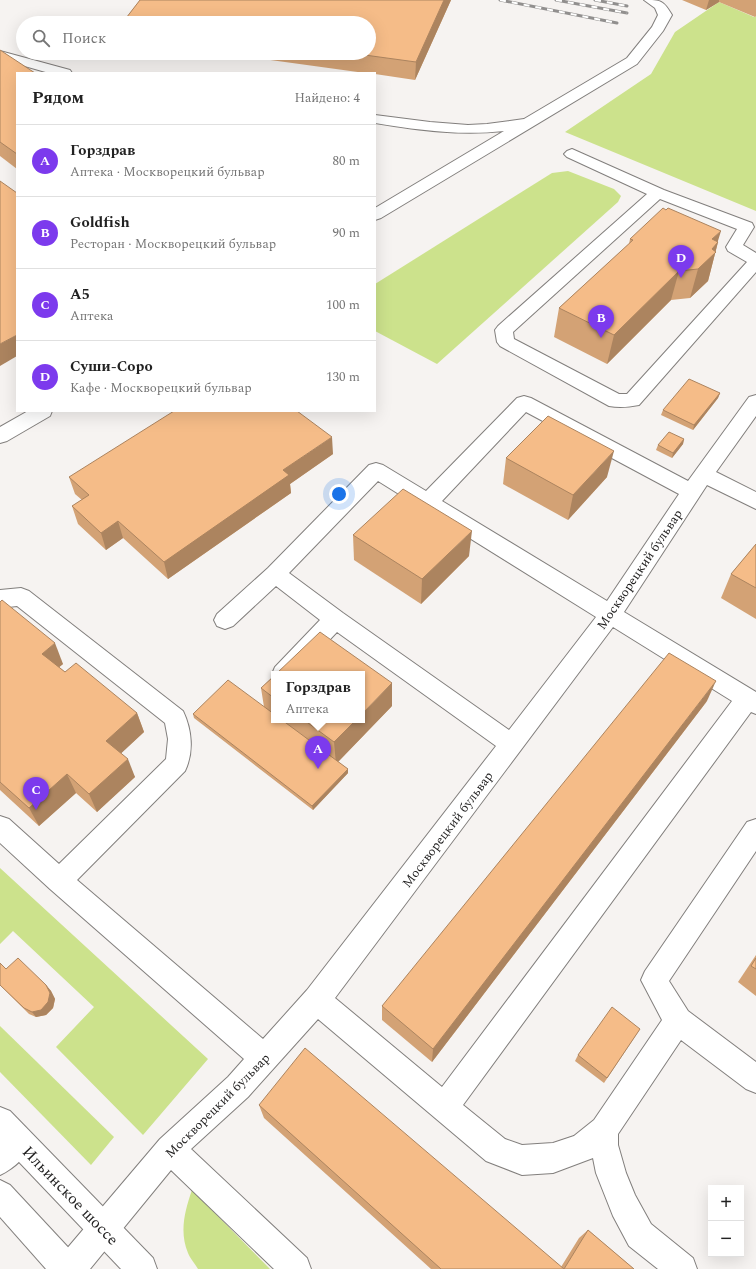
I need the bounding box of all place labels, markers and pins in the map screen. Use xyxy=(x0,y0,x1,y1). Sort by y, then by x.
pin: D xyxy=(668,245,694,278)
pin: B xyxy=(588,305,614,338)
pin: A xyxy=(305,736,331,769)
pin: C xyxy=(23,777,49,810)

